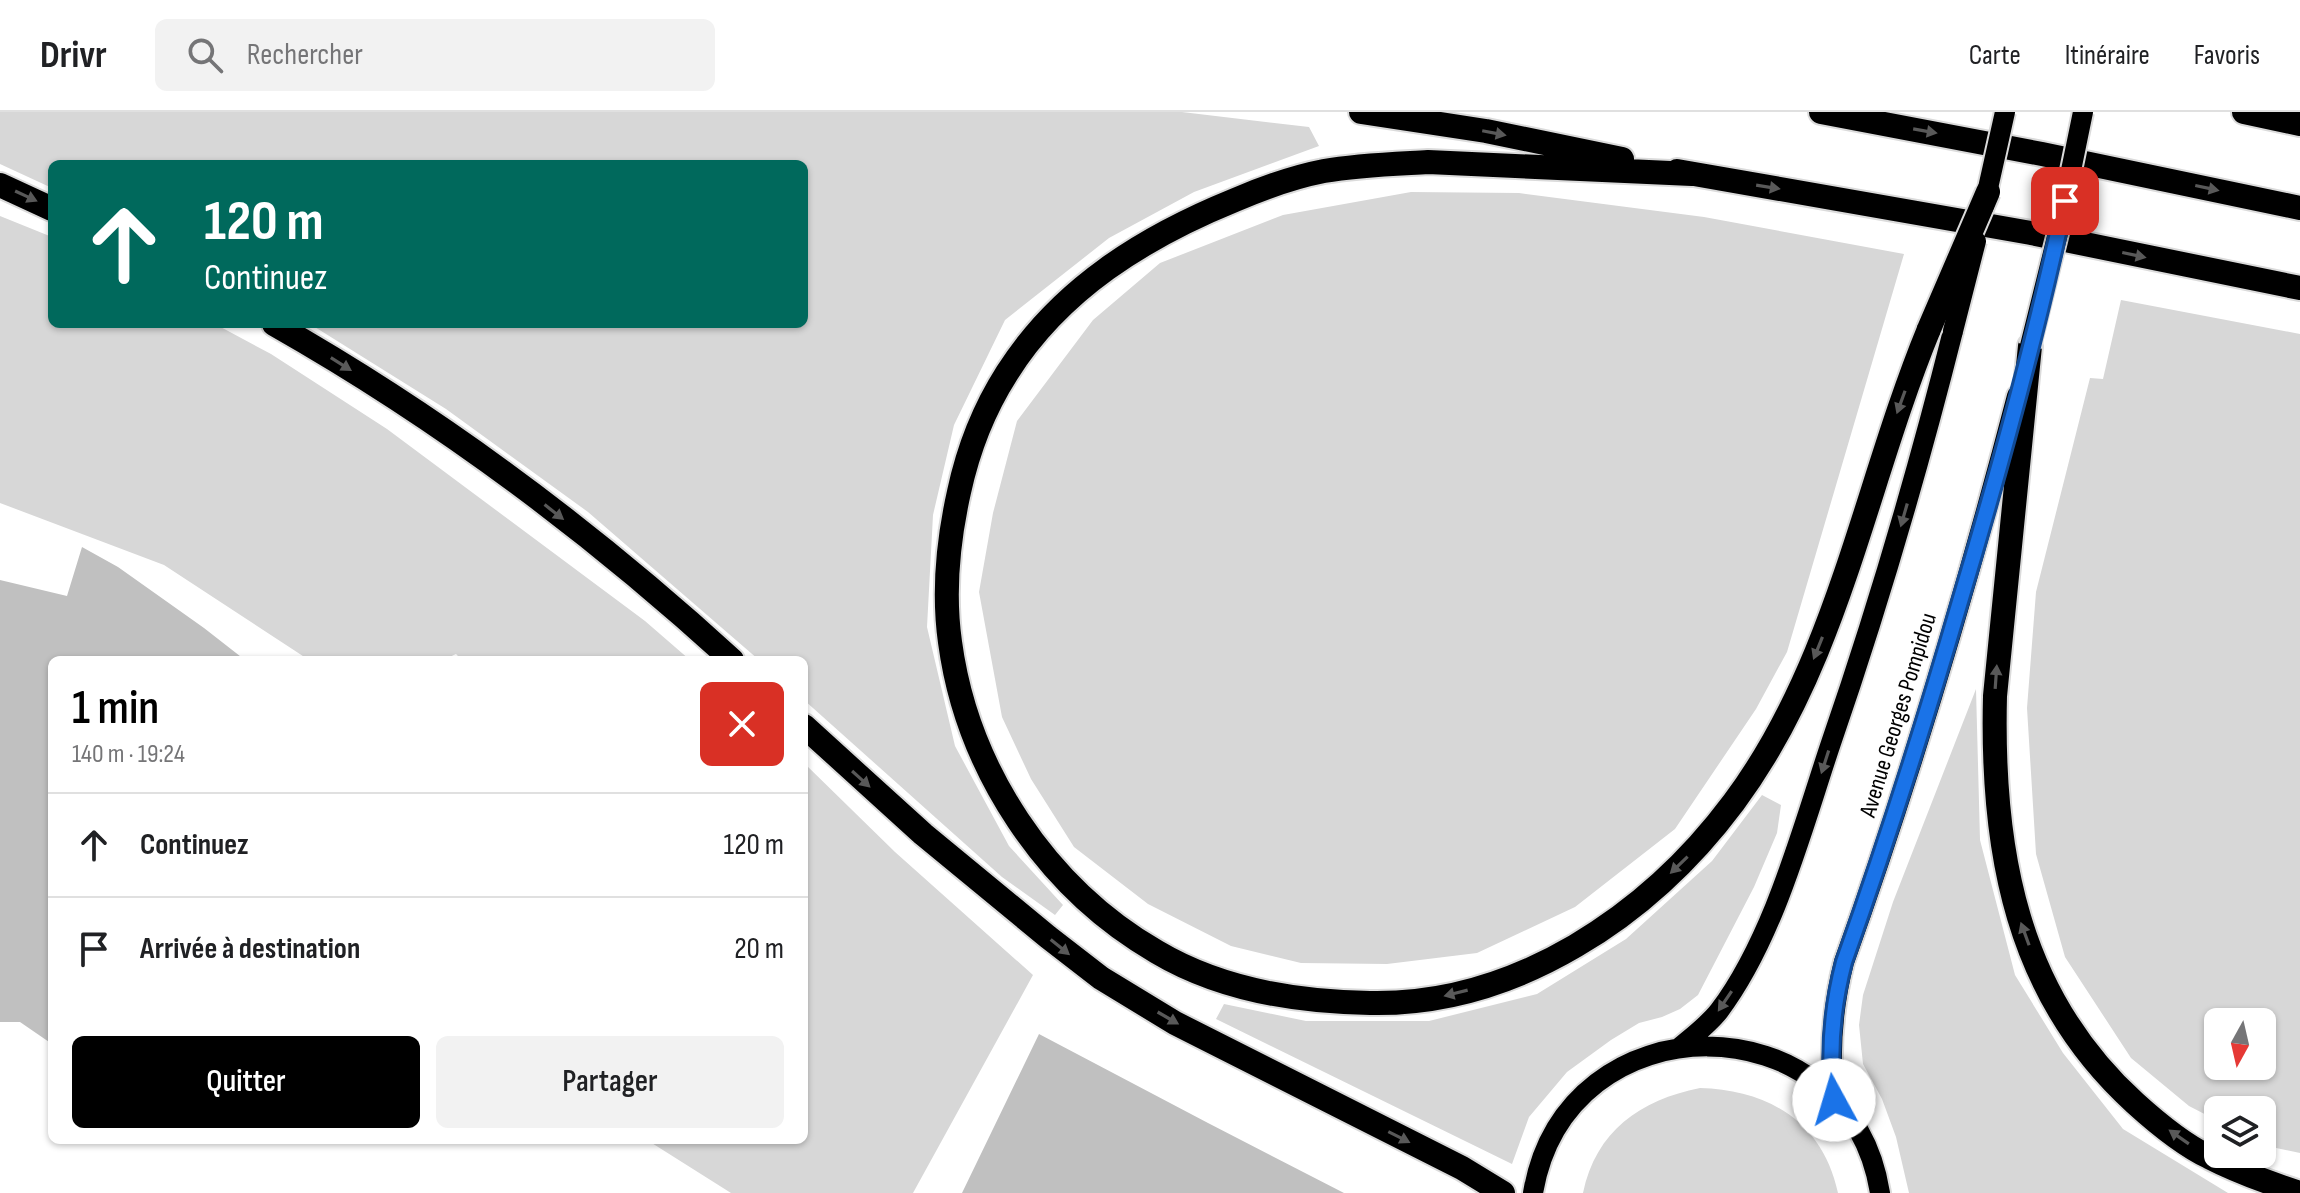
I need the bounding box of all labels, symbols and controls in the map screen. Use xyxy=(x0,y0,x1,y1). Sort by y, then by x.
search box xyxy=(155,19,715,91)
text: Drivr xyxy=(40,33,107,78)
icon: search xyxy=(183,33,227,77)
text: Rechercher xyxy=(247,37,363,73)
text: Carte xyxy=(1969,39,2021,72)
text: Itinéraire xyxy=(2065,39,2150,72)
text: Favoris xyxy=(2194,39,2260,72)
one-way arrow xyxy=(1913,126,1938,138)
one-way arrow xyxy=(1481,127,1506,139)
pin xyxy=(2031,167,2099,235)
icon: arrive xyxy=(2043,179,2087,223)
one-way arrow xyxy=(1756,181,1781,193)
one-way arrow xyxy=(2195,182,2220,195)
text: 120 m xyxy=(204,189,324,256)
one-way arrow xyxy=(14,190,38,203)
icon: ahead xyxy=(72,192,176,296)
one-way arrow xyxy=(2122,249,2147,262)
text: Continuez xyxy=(204,257,327,300)
one-way arrow xyxy=(330,356,352,370)
one-way arrow xyxy=(1894,390,1907,414)
one-way arrow xyxy=(1897,503,1910,527)
one-way arrow xyxy=(544,504,564,520)
street label: Avenue Georges Pompidou xyxy=(1853,609,1943,821)
one-way arrow xyxy=(1812,636,1825,660)
one-way arrow xyxy=(1990,664,2003,689)
text: 1 min xyxy=(72,680,159,737)
button: close xyxy=(700,682,784,766)
text: 140 m · 19:24 xyxy=(72,739,185,770)
one-way arrow xyxy=(1818,750,1831,774)
one-way arrow xyxy=(852,770,871,788)
icon: ahead xyxy=(72,823,116,867)
text: Continuez xyxy=(140,827,249,863)
text: 120 m xyxy=(723,827,784,863)
one-way arrow xyxy=(1670,855,1689,874)
one-way arrow xyxy=(2018,922,2030,946)
icon: arrive xyxy=(72,927,116,971)
text: Arrivée à destination xyxy=(140,931,360,967)
text: 20 m xyxy=(734,931,784,967)
one-way arrow xyxy=(1050,938,1070,955)
one-way arrow xyxy=(1444,987,1469,999)
one-way arrow xyxy=(1718,990,1732,1012)
north arrow xyxy=(2204,1008,2276,1080)
map controls xyxy=(2204,1008,2276,1168)
one-way arrow xyxy=(1156,1011,1179,1025)
button: Quitter xyxy=(72,1036,420,1128)
button: Partager xyxy=(436,1036,784,1128)
position arrow xyxy=(1792,1058,1876,1142)
button: layers xyxy=(2204,1096,2276,1168)
one-way arrow xyxy=(1388,1130,1411,1143)
one-way arrow xyxy=(2168,1130,2189,1145)

